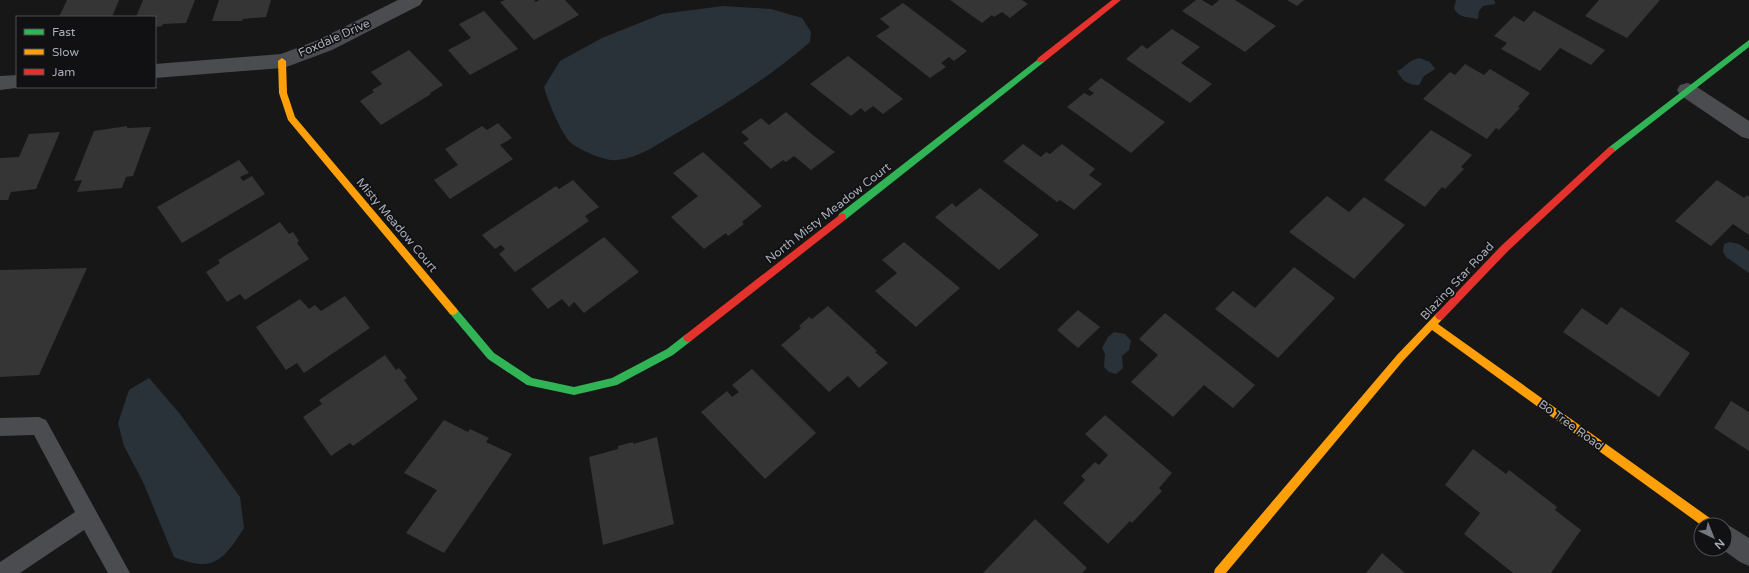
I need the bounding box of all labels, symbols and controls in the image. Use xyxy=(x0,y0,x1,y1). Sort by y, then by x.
legend xyxy=(16,16,156,88)
street label: Foxdale Drive xyxy=(296,16,372,60)
text: Fast xyxy=(52,25,76,39)
text: Slow xyxy=(52,45,79,59)
text: Jam xyxy=(52,65,75,79)
street label: North Misty Meadow Court xyxy=(763,160,894,266)
street label: Misty Meadow Court xyxy=(354,175,441,275)
street label: Blazing Star Road xyxy=(1417,239,1497,323)
street label: Bo Tree Road xyxy=(1536,397,1606,453)
north arrow xyxy=(1693,517,1733,557)
text: N xyxy=(1712,536,1727,552)

